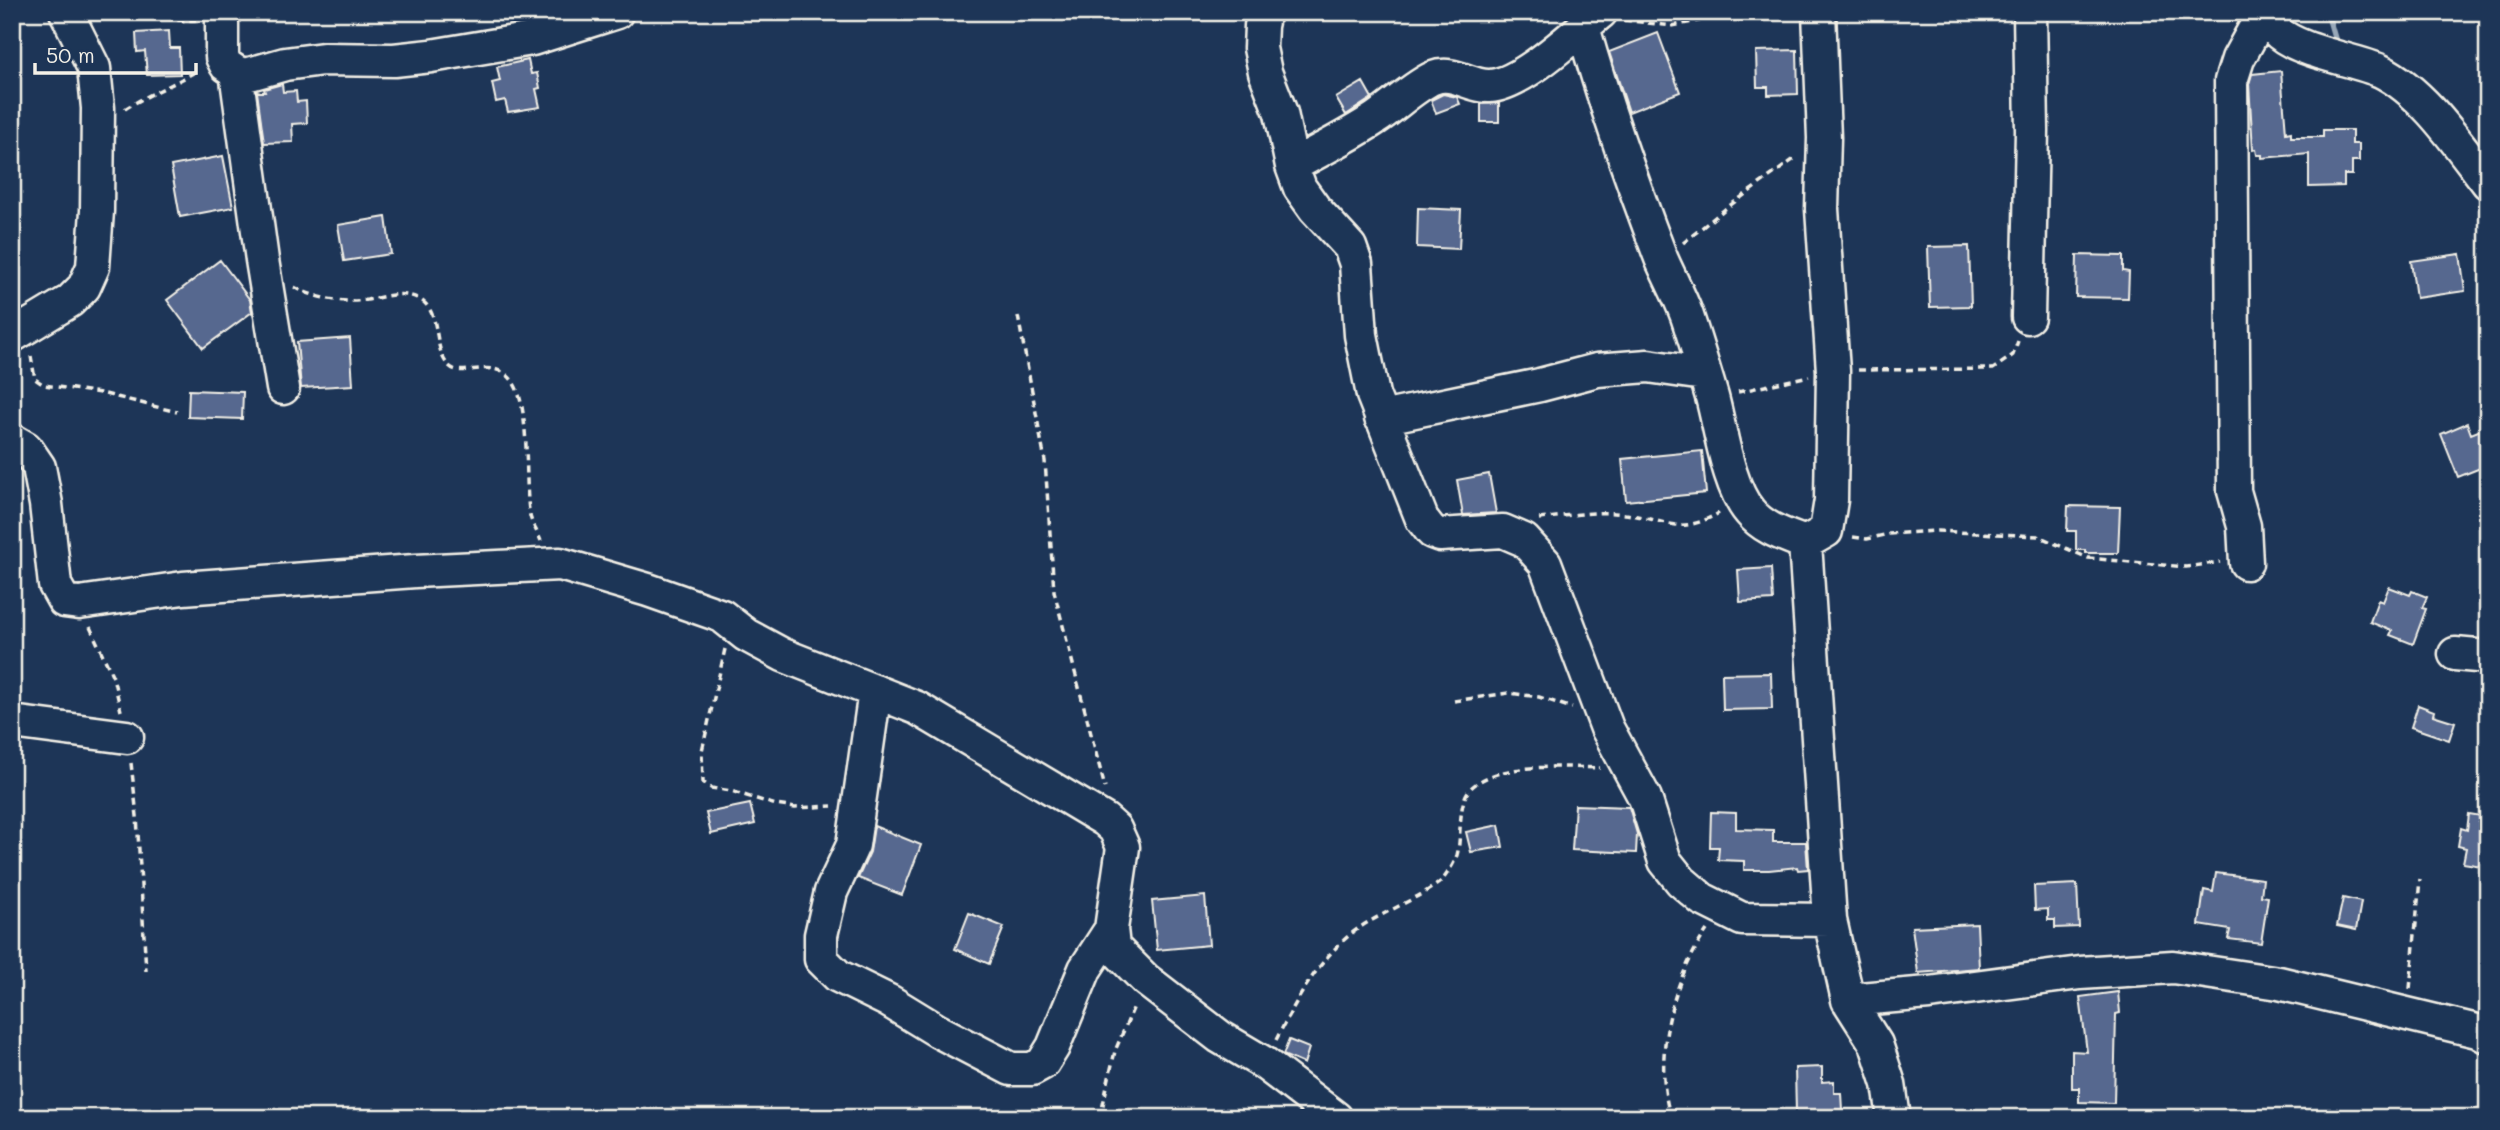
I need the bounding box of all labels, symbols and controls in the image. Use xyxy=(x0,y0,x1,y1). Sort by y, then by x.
scale bar xyxy=(35,32,196,76)
text: 50 m xyxy=(46,41,95,68)

